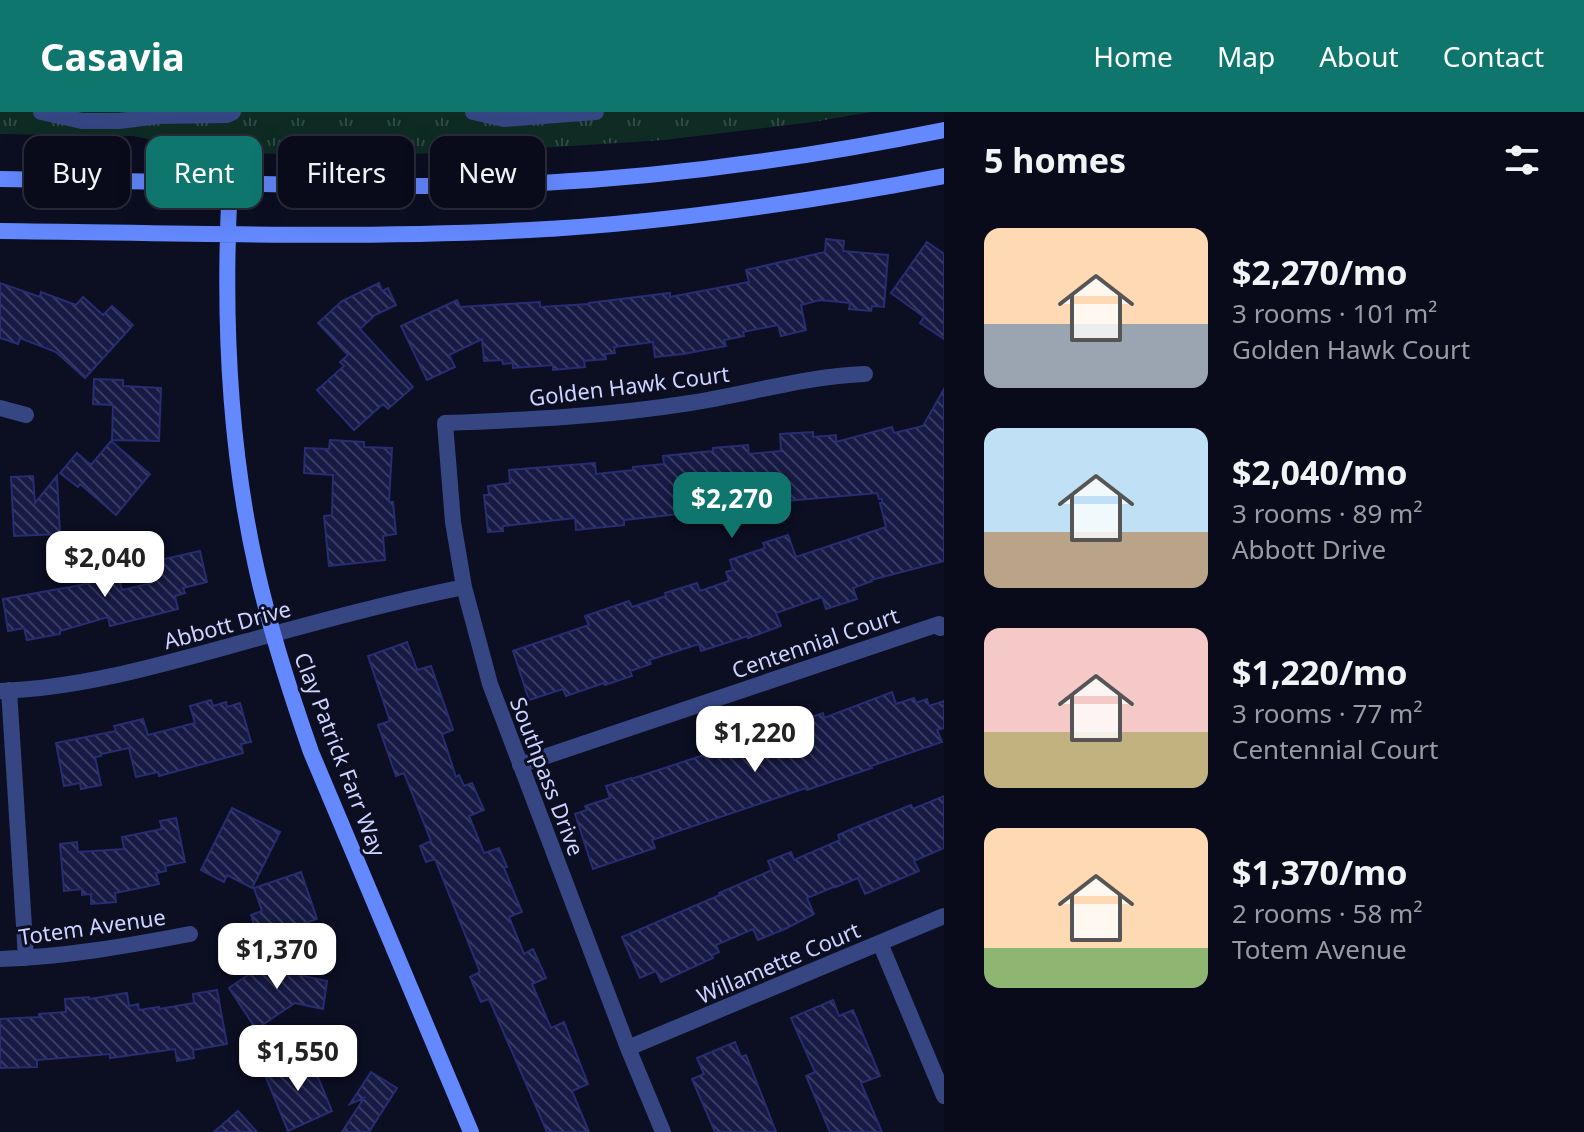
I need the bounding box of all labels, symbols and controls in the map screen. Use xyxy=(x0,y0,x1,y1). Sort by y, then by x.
text: Casavia xyxy=(40,30,185,82)
text: Home xyxy=(1093,37,1173,75)
text: Map xyxy=(1217,37,1275,75)
text: About xyxy=(1319,37,1399,75)
text: Contact xyxy=(1443,37,1544,75)
chip: Buy xyxy=(24,136,130,208)
chip: Rent xyxy=(146,136,262,208)
chip: Filters xyxy=(278,136,414,208)
chip: New xyxy=(430,136,545,208)
text: 5 homes xyxy=(984,137,1126,183)
icon: filters xyxy=(1500,138,1544,182)
text: $2,270/mo xyxy=(1232,249,1407,295)
icon: home xyxy=(1048,260,1144,356)
text: 3 rooms · 101 m² xyxy=(1232,295,1437,331)
text: Golden Hawk Court xyxy=(1232,331,1470,367)
street label: Golden Hawk Court xyxy=(527,358,731,412)
text: $2,040/mo xyxy=(1232,449,1407,495)
icon: home xyxy=(1048,460,1144,556)
pin: $2,270 xyxy=(667,472,797,540)
text: $2,270 xyxy=(691,480,773,516)
text: 3 rooms · 89 m² xyxy=(1232,495,1422,531)
pin: $2,040 xyxy=(40,531,170,599)
text: Abbott Drive xyxy=(1232,531,1386,567)
text: $2,040 xyxy=(64,539,146,575)
street label: Abbott Drive xyxy=(160,593,294,655)
street label: Centennial Court xyxy=(728,599,903,685)
street label: Clay Patrick Farr Way xyxy=(288,648,394,861)
text: $1,220/mo xyxy=(1232,649,1407,695)
icon: home xyxy=(1048,660,1144,756)
street label: Southpass Drive xyxy=(504,692,592,860)
text: 3 rooms · 77 m² xyxy=(1232,695,1422,731)
pin: $1,220 xyxy=(690,706,820,774)
text: $1,220 xyxy=(714,714,796,750)
text: Centennial Court xyxy=(1232,731,1438,767)
text: $1,370/mo xyxy=(1232,849,1407,895)
icon: home xyxy=(1048,860,1144,956)
text: 2 rooms · 58 m² xyxy=(1232,895,1422,931)
street label: Totem Avenue xyxy=(17,901,167,951)
street label: Willamette Court xyxy=(692,914,864,1010)
pin: $1,370 xyxy=(212,923,342,991)
text: $1,370 xyxy=(236,931,318,967)
text: Totem Avenue xyxy=(1232,931,1407,967)
pin: $1,550 xyxy=(233,1025,363,1093)
text: $1,550 xyxy=(257,1033,339,1069)

